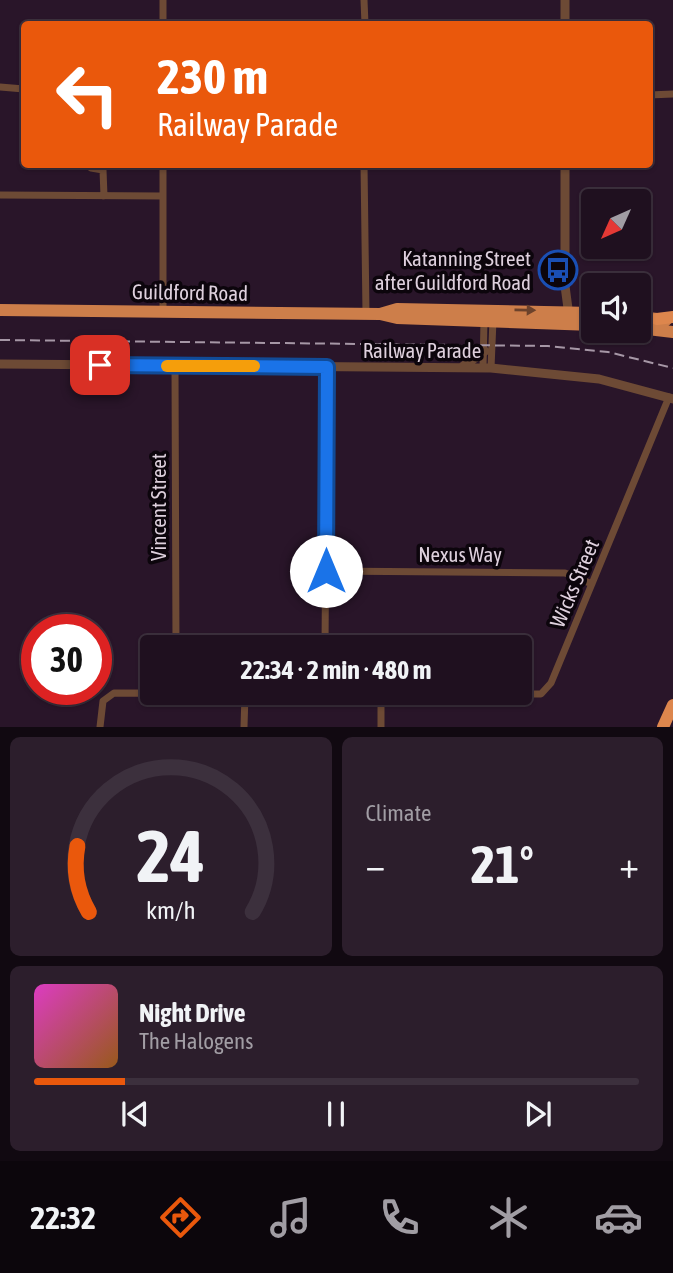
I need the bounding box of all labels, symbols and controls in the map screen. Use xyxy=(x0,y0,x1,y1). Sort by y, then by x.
text: 230 m xyxy=(157,48,268,104)
icon: left xyxy=(42,49,133,140)
text: Railway Parade xyxy=(157,106,338,143)
north arrow xyxy=(581,189,651,259)
map controls xyxy=(581,189,651,343)
place label: Katanning Street after Guildford Road xyxy=(375,246,531,294)
bus stop icon: Katanning Street after Guildford Road xyxy=(537,249,579,291)
button: sound xyxy=(581,273,651,343)
street label: Guildford Road xyxy=(132,279,248,305)
one-way arrow xyxy=(515,304,537,315)
pin xyxy=(70,335,130,395)
street label: Railway Parade xyxy=(363,338,481,362)
icon: arrive xyxy=(81,346,119,384)
street label: Vincent Street xyxy=(146,453,170,561)
position arrow xyxy=(289,534,363,608)
street label: Wicks Street xyxy=(545,535,603,631)
street label: Nexus Way xyxy=(418,542,502,566)
speed limit sign: 30 xyxy=(21,614,112,705)
text: 22:34 · 2 min · 480 m xyxy=(241,655,431,685)
text: Climate xyxy=(366,800,431,826)
text: 24 xyxy=(137,815,205,898)
text: 21° xyxy=(471,834,534,894)
text: − xyxy=(366,843,385,886)
text: + xyxy=(619,843,639,886)
text: km/h xyxy=(146,896,196,924)
text: Night Drive xyxy=(139,998,246,1028)
text: The Halogens xyxy=(139,1028,253,1054)
icon: previous xyxy=(116,1095,154,1133)
icon: pause xyxy=(317,1095,355,1133)
icon: next xyxy=(519,1095,557,1133)
icon: directions xyxy=(156,1193,205,1242)
icon: music xyxy=(266,1193,315,1242)
icon: phone xyxy=(375,1193,424,1242)
icon: climate xyxy=(484,1193,533,1242)
icon: car xyxy=(594,1193,643,1242)
text: 22:32 xyxy=(30,1199,96,1236)

